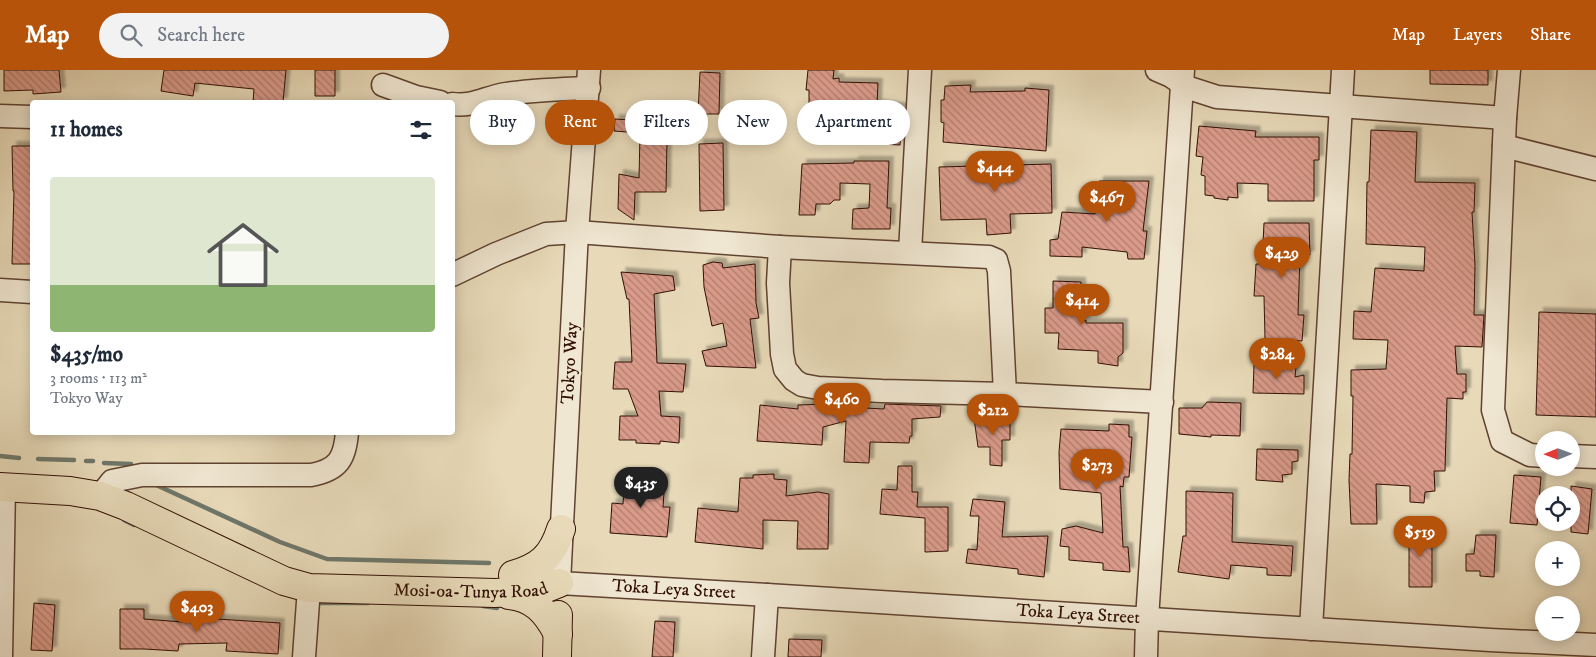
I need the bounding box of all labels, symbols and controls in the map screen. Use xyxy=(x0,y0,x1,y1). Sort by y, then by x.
search box xyxy=(99,13,449,58)
text: Map xyxy=(25,20,69,50)
icon: search xyxy=(117,21,145,49)
text: Search here xyxy=(157,24,245,47)
text: Map xyxy=(1392,24,1425,46)
text: Layers xyxy=(1453,24,1502,46)
text: Share xyxy=(1530,24,1571,46)
chip: Buy xyxy=(470,100,535,145)
chip: Rent xyxy=(545,100,615,145)
chip: Filters xyxy=(625,100,708,145)
chip: New xyxy=(718,100,787,145)
chip: Apartment xyxy=(797,100,910,145)
icon: filters xyxy=(407,116,435,144)
text: 11 homes xyxy=(50,117,123,143)
pin: $444 xyxy=(965,150,1025,193)
text: $444 xyxy=(977,157,1013,177)
pin: $467 xyxy=(1077,180,1137,223)
text: $467 xyxy=(1090,187,1124,207)
icon: home xyxy=(198,210,288,300)
pin: $429 xyxy=(1252,236,1312,279)
text: $429 xyxy=(1265,243,1299,263)
pin: $414 xyxy=(1052,284,1112,326)
text: $414 xyxy=(1065,290,1099,310)
street label: Tokyo Way xyxy=(557,321,583,404)
pin: $284 xyxy=(1247,338,1307,380)
text: $435/mo xyxy=(50,342,123,368)
text: $284 xyxy=(1260,344,1294,364)
text: 3 rooms · 113 m² xyxy=(50,368,147,388)
pin: $460 xyxy=(812,382,872,425)
text: Tokyo Way xyxy=(50,388,123,408)
text: $460 xyxy=(825,389,859,409)
pin: $212 xyxy=(963,394,1023,436)
text: $212 xyxy=(978,400,1008,420)
north arrow xyxy=(1535,431,1580,476)
map controls xyxy=(1535,431,1580,641)
pin: $273 xyxy=(1067,448,1127,491)
text: $273 xyxy=(1082,455,1112,475)
pin: $435 xyxy=(611,466,671,509)
text: $435 xyxy=(625,473,657,493)
button: locate xyxy=(1535,486,1580,531)
pin: $519 xyxy=(1390,516,1450,558)
text: $519 xyxy=(1405,522,1435,542)
button: + xyxy=(1535,541,1580,586)
street label: Toka Leya Street xyxy=(611,575,737,604)
street label: Mosi-oa-Tunya Road xyxy=(393,578,551,604)
pin: $403 xyxy=(167,590,227,633)
button: − xyxy=(1535,596,1580,641)
text: $403 xyxy=(181,597,213,617)
street label: Toka Leya Street xyxy=(1016,600,1141,629)

